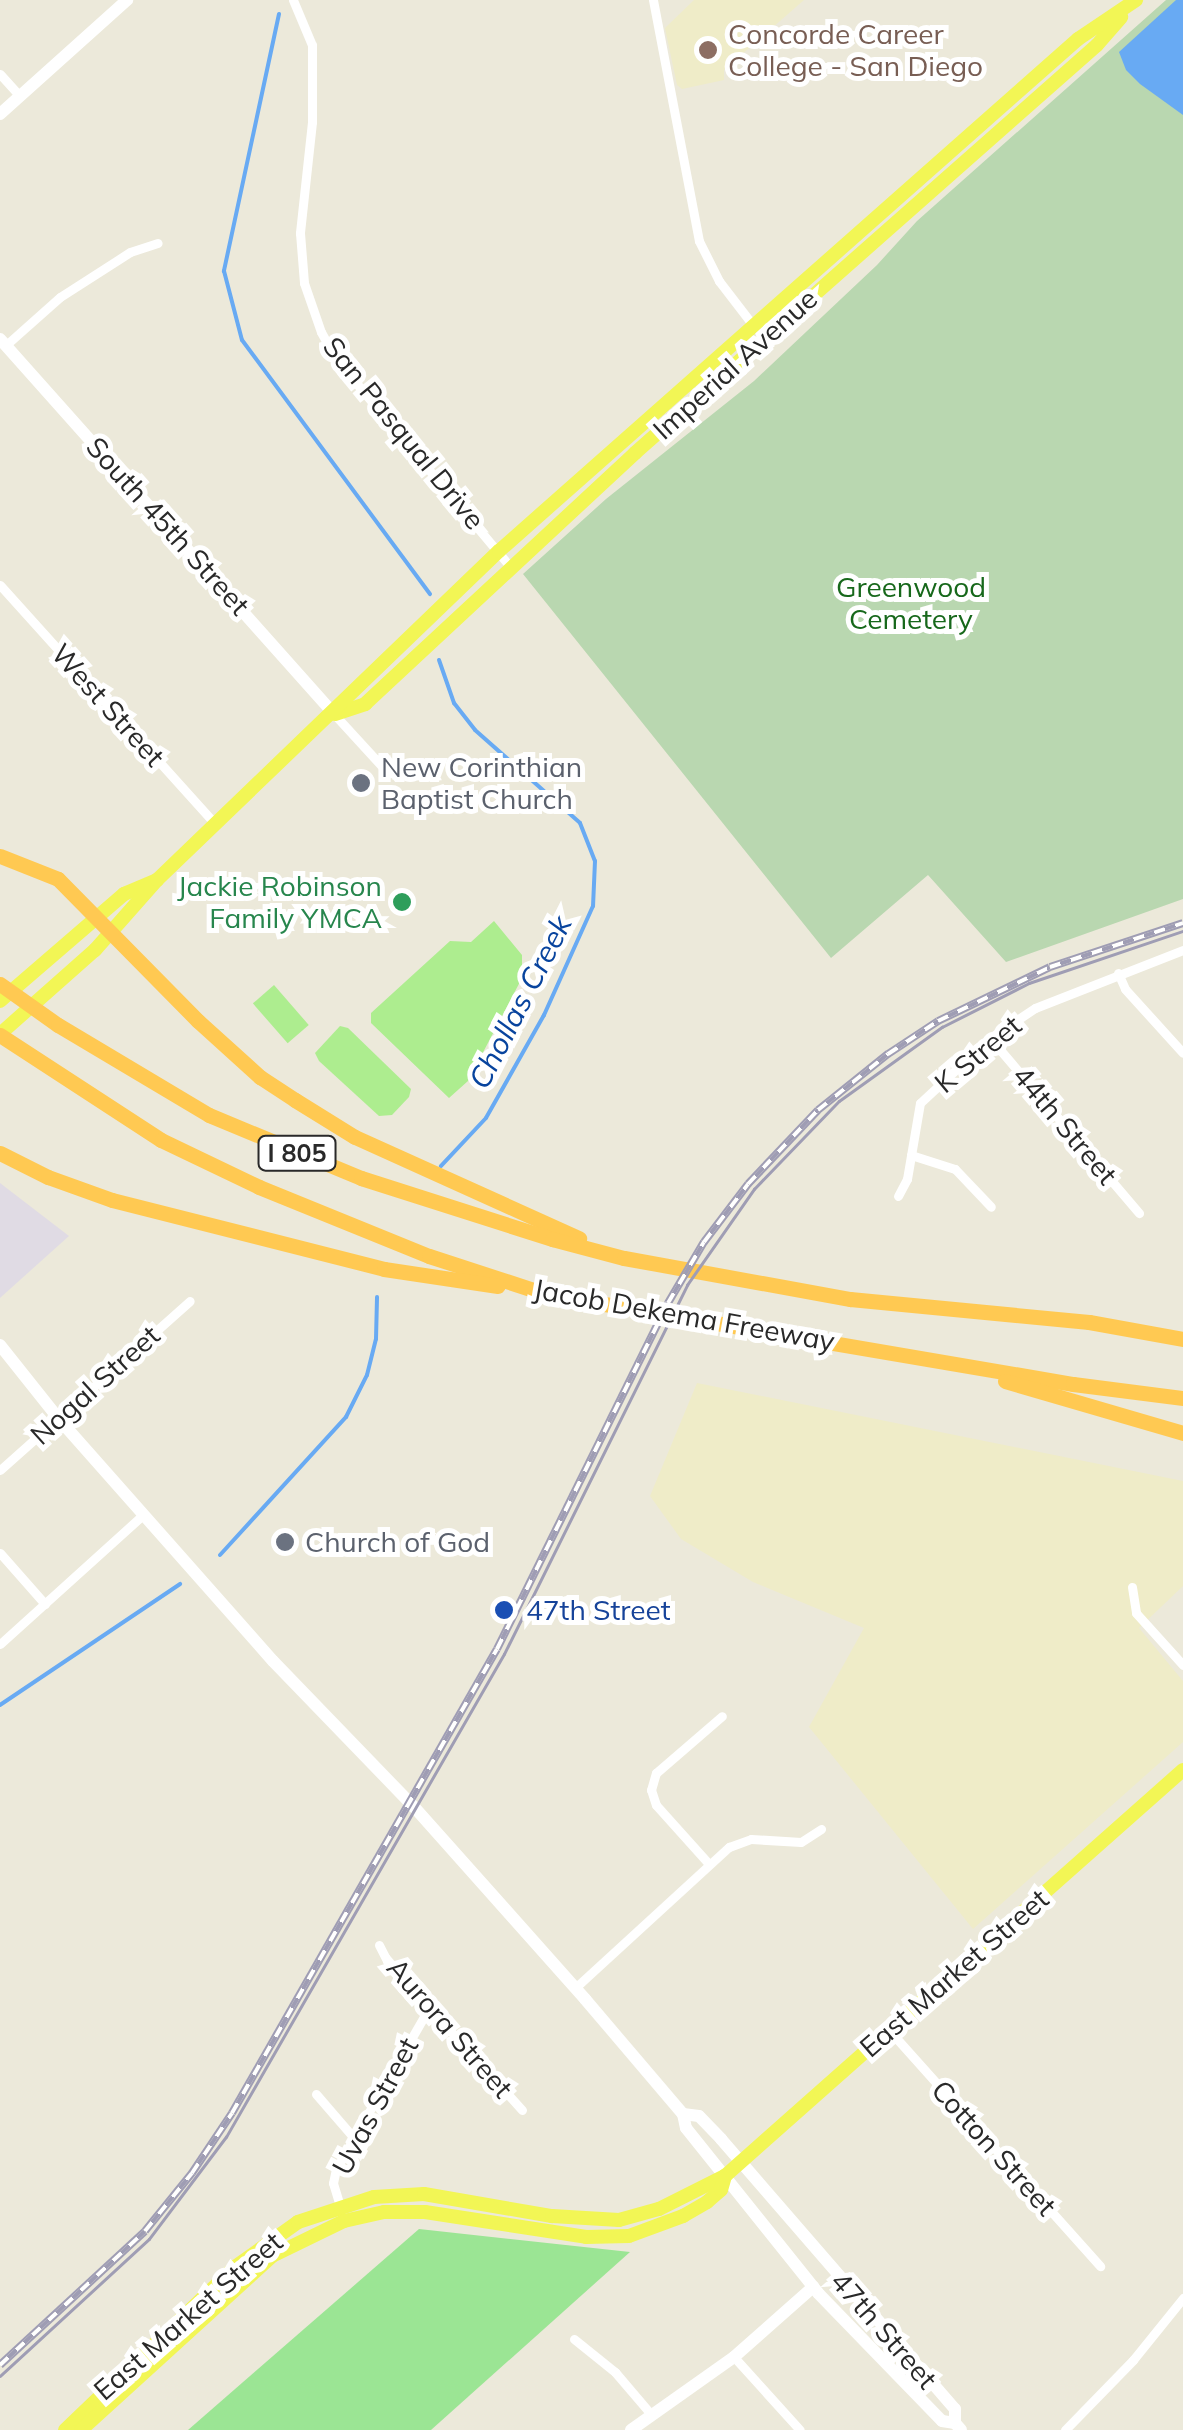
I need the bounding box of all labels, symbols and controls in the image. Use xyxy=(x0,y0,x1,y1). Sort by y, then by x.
place label: Concorde Career College - San Diego xyxy=(728,17,983,83)
marker: Concorde Career College - San Diego xyxy=(697,39,719,61)
street label: Imperial Avenue xyxy=(646,282,824,446)
street label: San Pasqual Drive xyxy=(316,330,492,536)
street label: South 45th Street xyxy=(79,430,257,622)
park label: Greenwood Cemetery xyxy=(836,570,986,636)
street label: West Street xyxy=(44,637,172,773)
place label: New Corinthian Baptist Church xyxy=(381,750,582,816)
marker: New Corinthian Baptist Church xyxy=(350,772,372,794)
place label: Jackie Robinson Family YMCA xyxy=(177,869,382,935)
marker: Jackie Robinson Family YMCA xyxy=(391,891,413,913)
water label: Chollas Creek xyxy=(461,909,579,1095)
street label: K Street xyxy=(928,1008,1028,1100)
street label: 44th Street xyxy=(1006,1059,1124,1191)
road number: I 805 xyxy=(257,1133,337,1173)
street label: Jacob Dekema Freeway xyxy=(531,1272,837,1358)
street label: Nogal Street xyxy=(24,1318,166,1452)
place label: Church of God xyxy=(305,1525,490,1559)
marker: Church of God xyxy=(274,1531,296,1553)
place label: 47th Street xyxy=(526,1593,671,1627)
marker: 47th Street xyxy=(491,1597,517,1623)
street label: East Market Street xyxy=(853,1882,1055,2064)
street label: Aurora Street xyxy=(380,1951,520,2105)
street label: Uvas Street xyxy=(325,2032,425,2180)
street label: Cotton Street xyxy=(925,2074,1063,2222)
street label: East Market Street xyxy=(87,2225,289,2407)
street label: 47th Street xyxy=(824,2264,944,2396)

